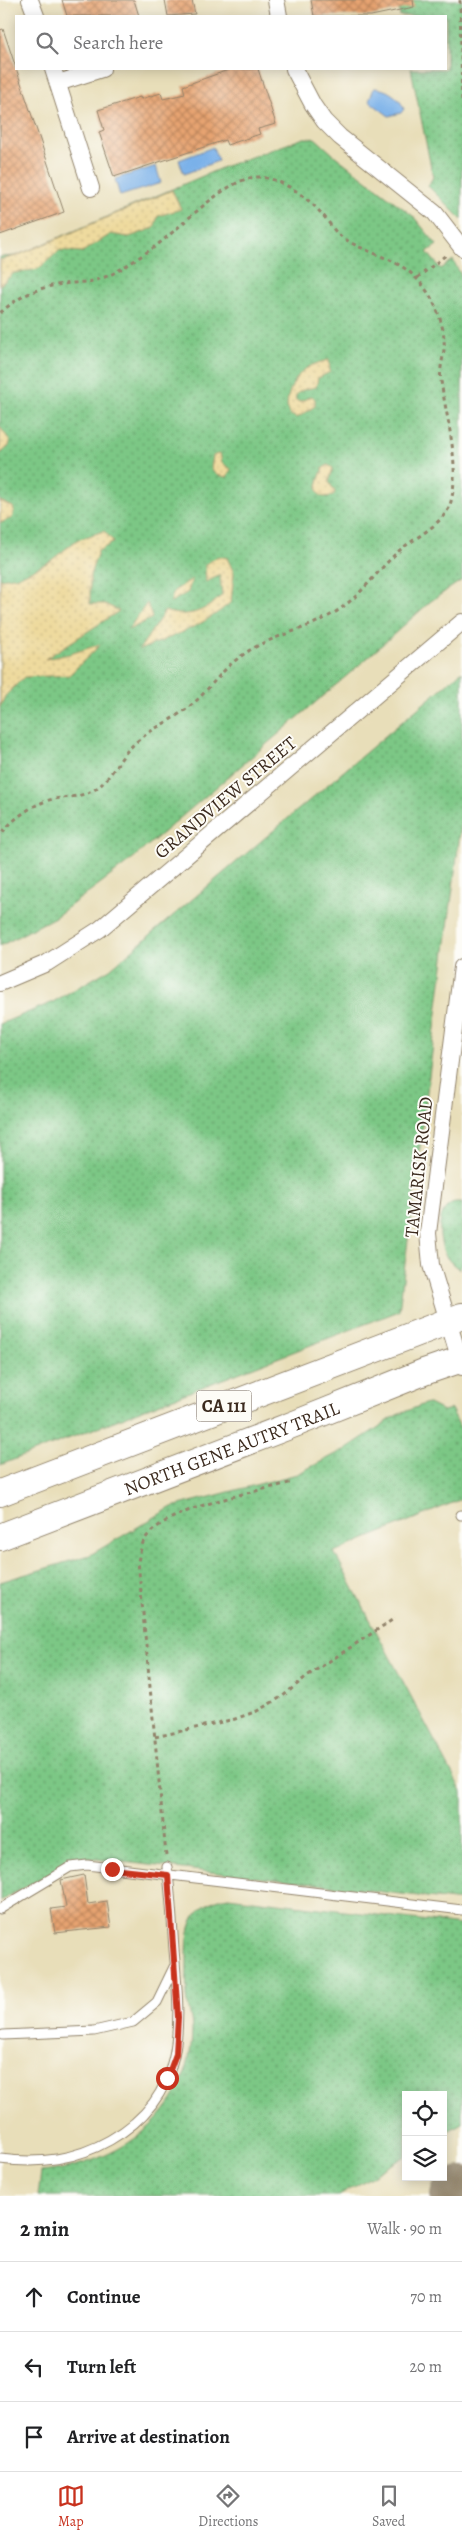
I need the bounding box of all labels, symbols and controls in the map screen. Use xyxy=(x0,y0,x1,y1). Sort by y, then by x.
search box xyxy=(15,15,447,70)
icon: search xyxy=(33,29,61,57)
text: Search here xyxy=(73,30,163,56)
street label: GRANDVIEW STREET xyxy=(149,730,303,865)
street label: TAMARISK ROAD xyxy=(399,1096,439,1239)
road number: CA 111 xyxy=(196,1390,252,1422)
street label: NORTH GENE AUTRY TRAIL xyxy=(120,1395,344,1502)
route end xyxy=(101,1858,124,1881)
route start xyxy=(156,2067,179,2090)
map controls xyxy=(402,2091,447,2181)
button: locate xyxy=(402,2091,447,2136)
button: layers xyxy=(402,2136,447,2181)
text: 2 min xyxy=(20,2215,69,2243)
text: Walk · 90 m xyxy=(367,2218,442,2240)
icon: ahead xyxy=(20,2283,48,2311)
text: Continue xyxy=(67,2284,141,2310)
text: 70 m xyxy=(410,2286,442,2308)
icon: left xyxy=(20,2353,48,2381)
text: Turn left xyxy=(67,2354,136,2380)
text: 20 m xyxy=(409,2356,442,2378)
icon: arrive xyxy=(20,2423,48,2451)
text: Arrive at destination xyxy=(67,2424,230,2450)
tab: Map xyxy=(57,2482,85,2531)
tab: Directions xyxy=(198,2482,258,2531)
tab: Saved xyxy=(372,2482,405,2531)

